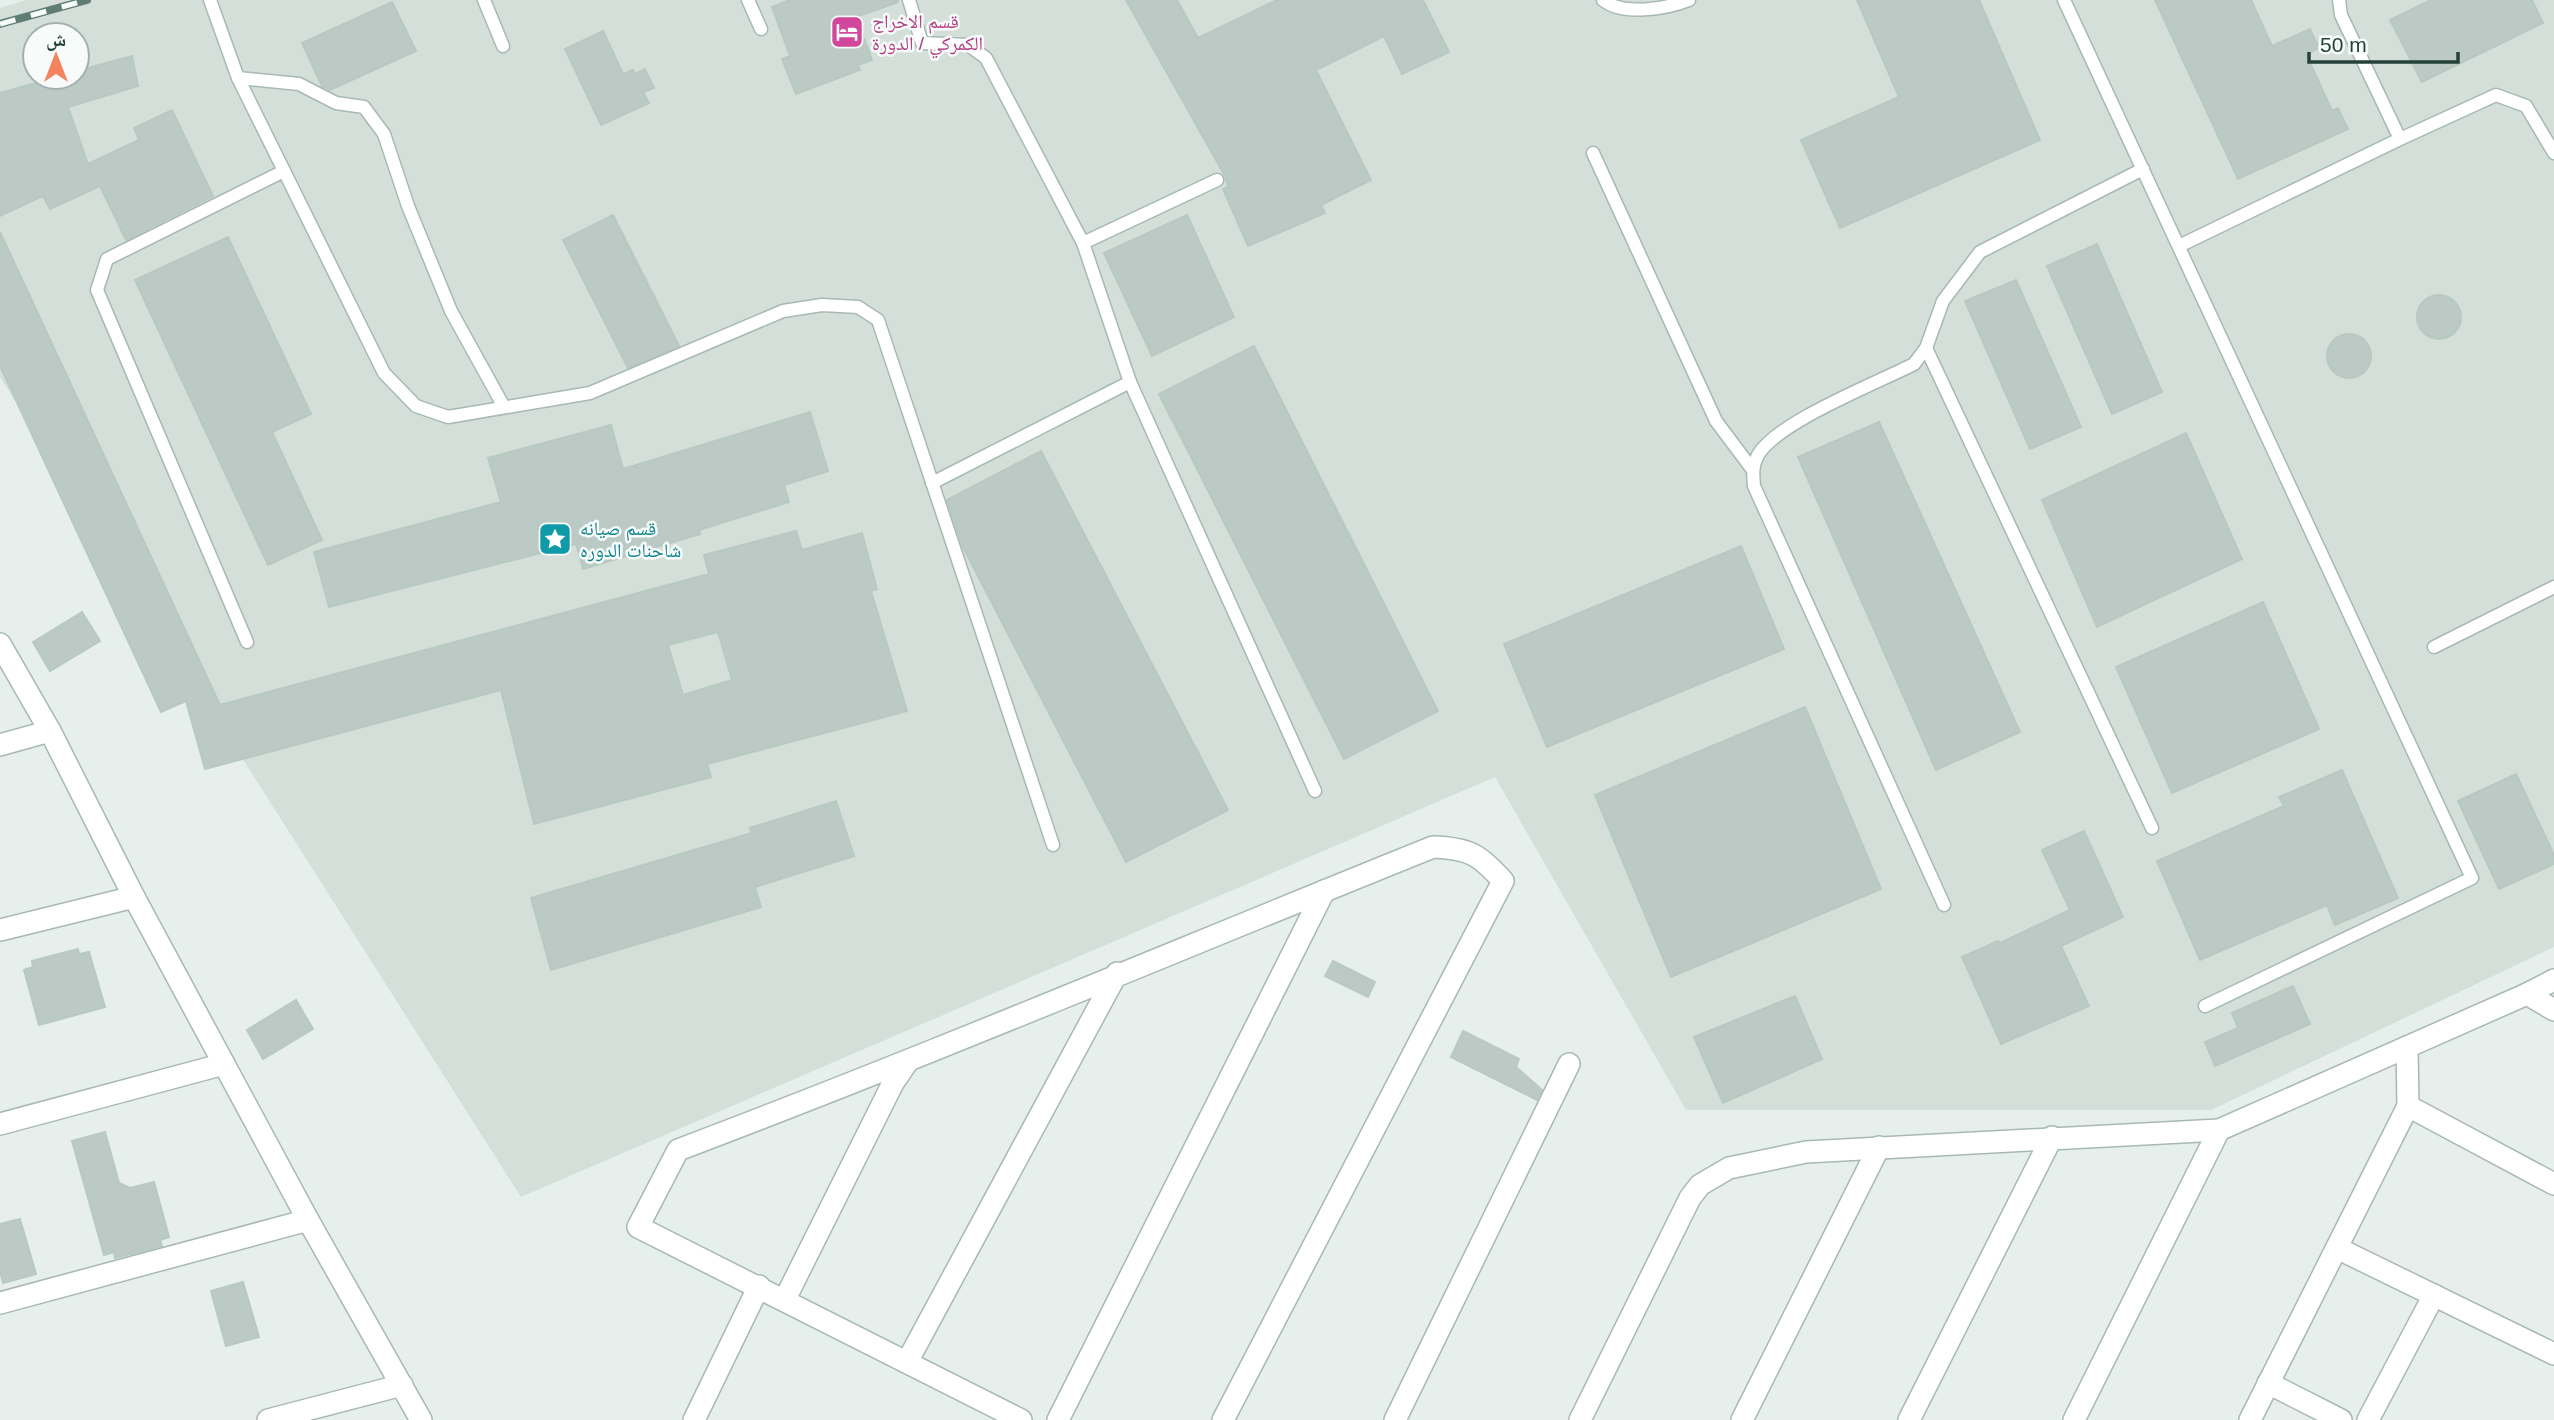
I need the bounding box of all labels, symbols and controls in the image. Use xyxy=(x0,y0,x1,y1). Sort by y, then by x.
place label: قسم الاخراج الكمركي / الدورة xyxy=(872,11,983,59)
hotel icon: قسم الاخراج الكمركي / الدورة xyxy=(828,13,866,51)
north arrow xyxy=(21,21,91,91)
scale bar xyxy=(2309,21,2458,65)
text: ش xyxy=(46,29,66,51)
text: 50 m xyxy=(2320,33,2367,56)
place label: قسم صيانه شاحنات الدوره xyxy=(580,518,681,562)
place icon: قسم صيانه شاحنات الدوره xyxy=(536,520,574,558)

